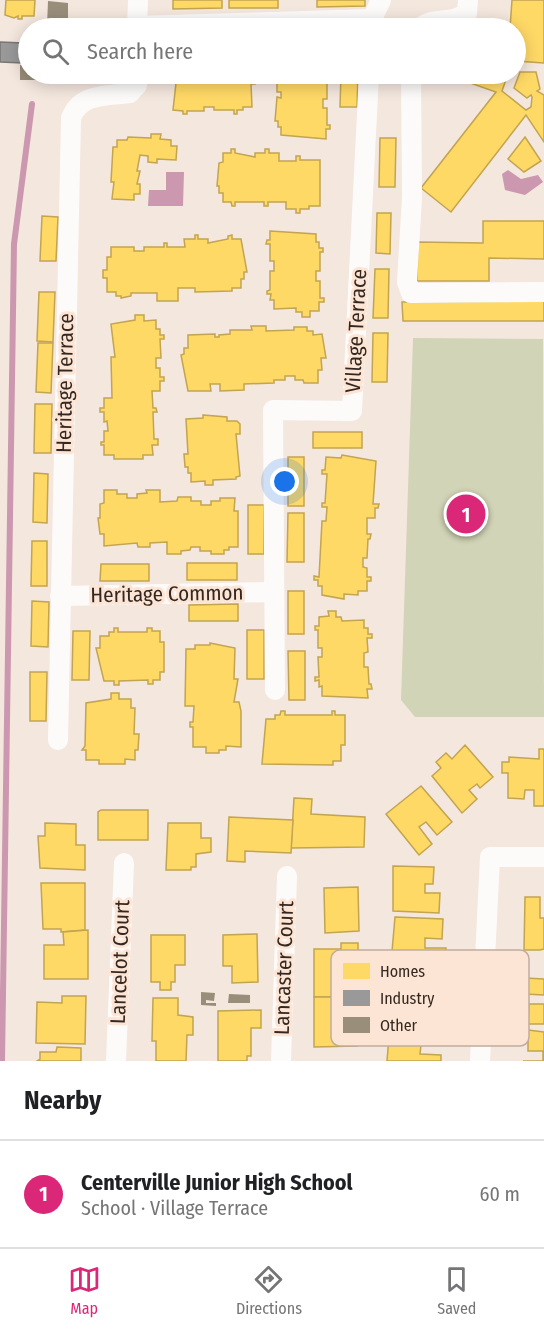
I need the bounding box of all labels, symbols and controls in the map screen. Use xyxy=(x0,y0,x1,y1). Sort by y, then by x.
search box xyxy=(18,18,526,84)
icon: search xyxy=(39,35,72,68)
text: Search here xyxy=(87,38,193,65)
street label: Village Terrace xyxy=(340,268,372,394)
street label: Heritage Terrace xyxy=(51,313,79,453)
your location xyxy=(270,467,299,496)
pin: 1 xyxy=(446,492,486,536)
street label: Heritage Common xyxy=(90,580,244,608)
street label: Lancelot Court xyxy=(105,899,135,1025)
street label: Lancaster Court xyxy=(269,900,299,1035)
legend xyxy=(331,950,529,1046)
text: Homes xyxy=(380,962,425,981)
text: Industry xyxy=(380,989,435,1008)
text: Other xyxy=(380,1016,418,1035)
text: Nearby xyxy=(24,1085,101,1116)
text: Centerville Junior High School xyxy=(81,1169,352,1196)
text: 1 xyxy=(39,1182,48,1206)
text: 60 m xyxy=(480,1182,520,1206)
text: School · Village Terrace xyxy=(81,1196,268,1220)
tab: Map xyxy=(68,1263,101,1318)
tab: Directions xyxy=(236,1263,302,1318)
tab: Saved xyxy=(437,1263,476,1318)

